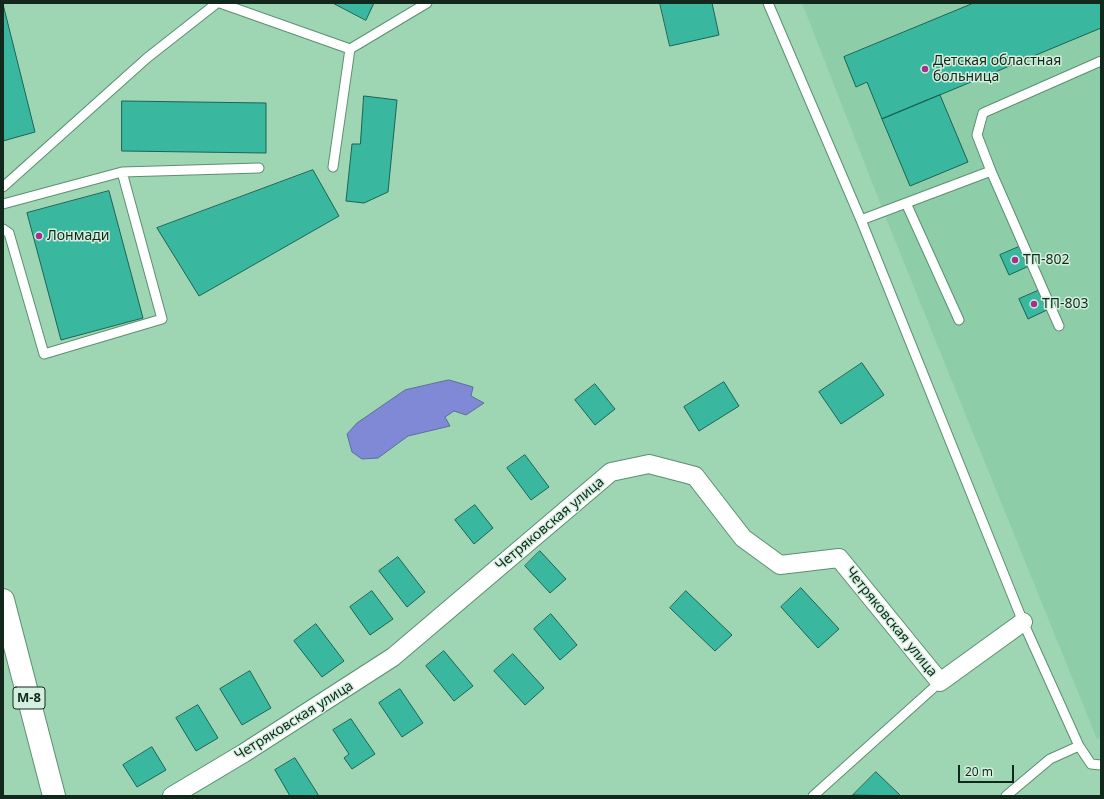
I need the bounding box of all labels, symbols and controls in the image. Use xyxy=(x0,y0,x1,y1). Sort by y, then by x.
place label: Детская областная больница xyxy=(933,53,1061,86)
marker: Детская областная больница xyxy=(920,64,930,74)
place label: Лонмади xyxy=(47,228,109,244)
marker: Лонмади xyxy=(34,231,44,241)
place label: ТП-802 xyxy=(1023,252,1070,268)
marker: ТП-802 xyxy=(1010,255,1020,265)
place label: ТП-803 xyxy=(1042,296,1089,312)
marker: ТП-803 xyxy=(1029,299,1039,309)
street label: Четряковская улица xyxy=(492,474,608,574)
street label: Четряковская улица xyxy=(841,564,941,680)
street label: Четряковская улица xyxy=(232,678,356,764)
road number: М-8 xyxy=(13,687,45,709)
scale bar xyxy=(960,757,1016,783)
text: 20 m xyxy=(965,763,993,780)

